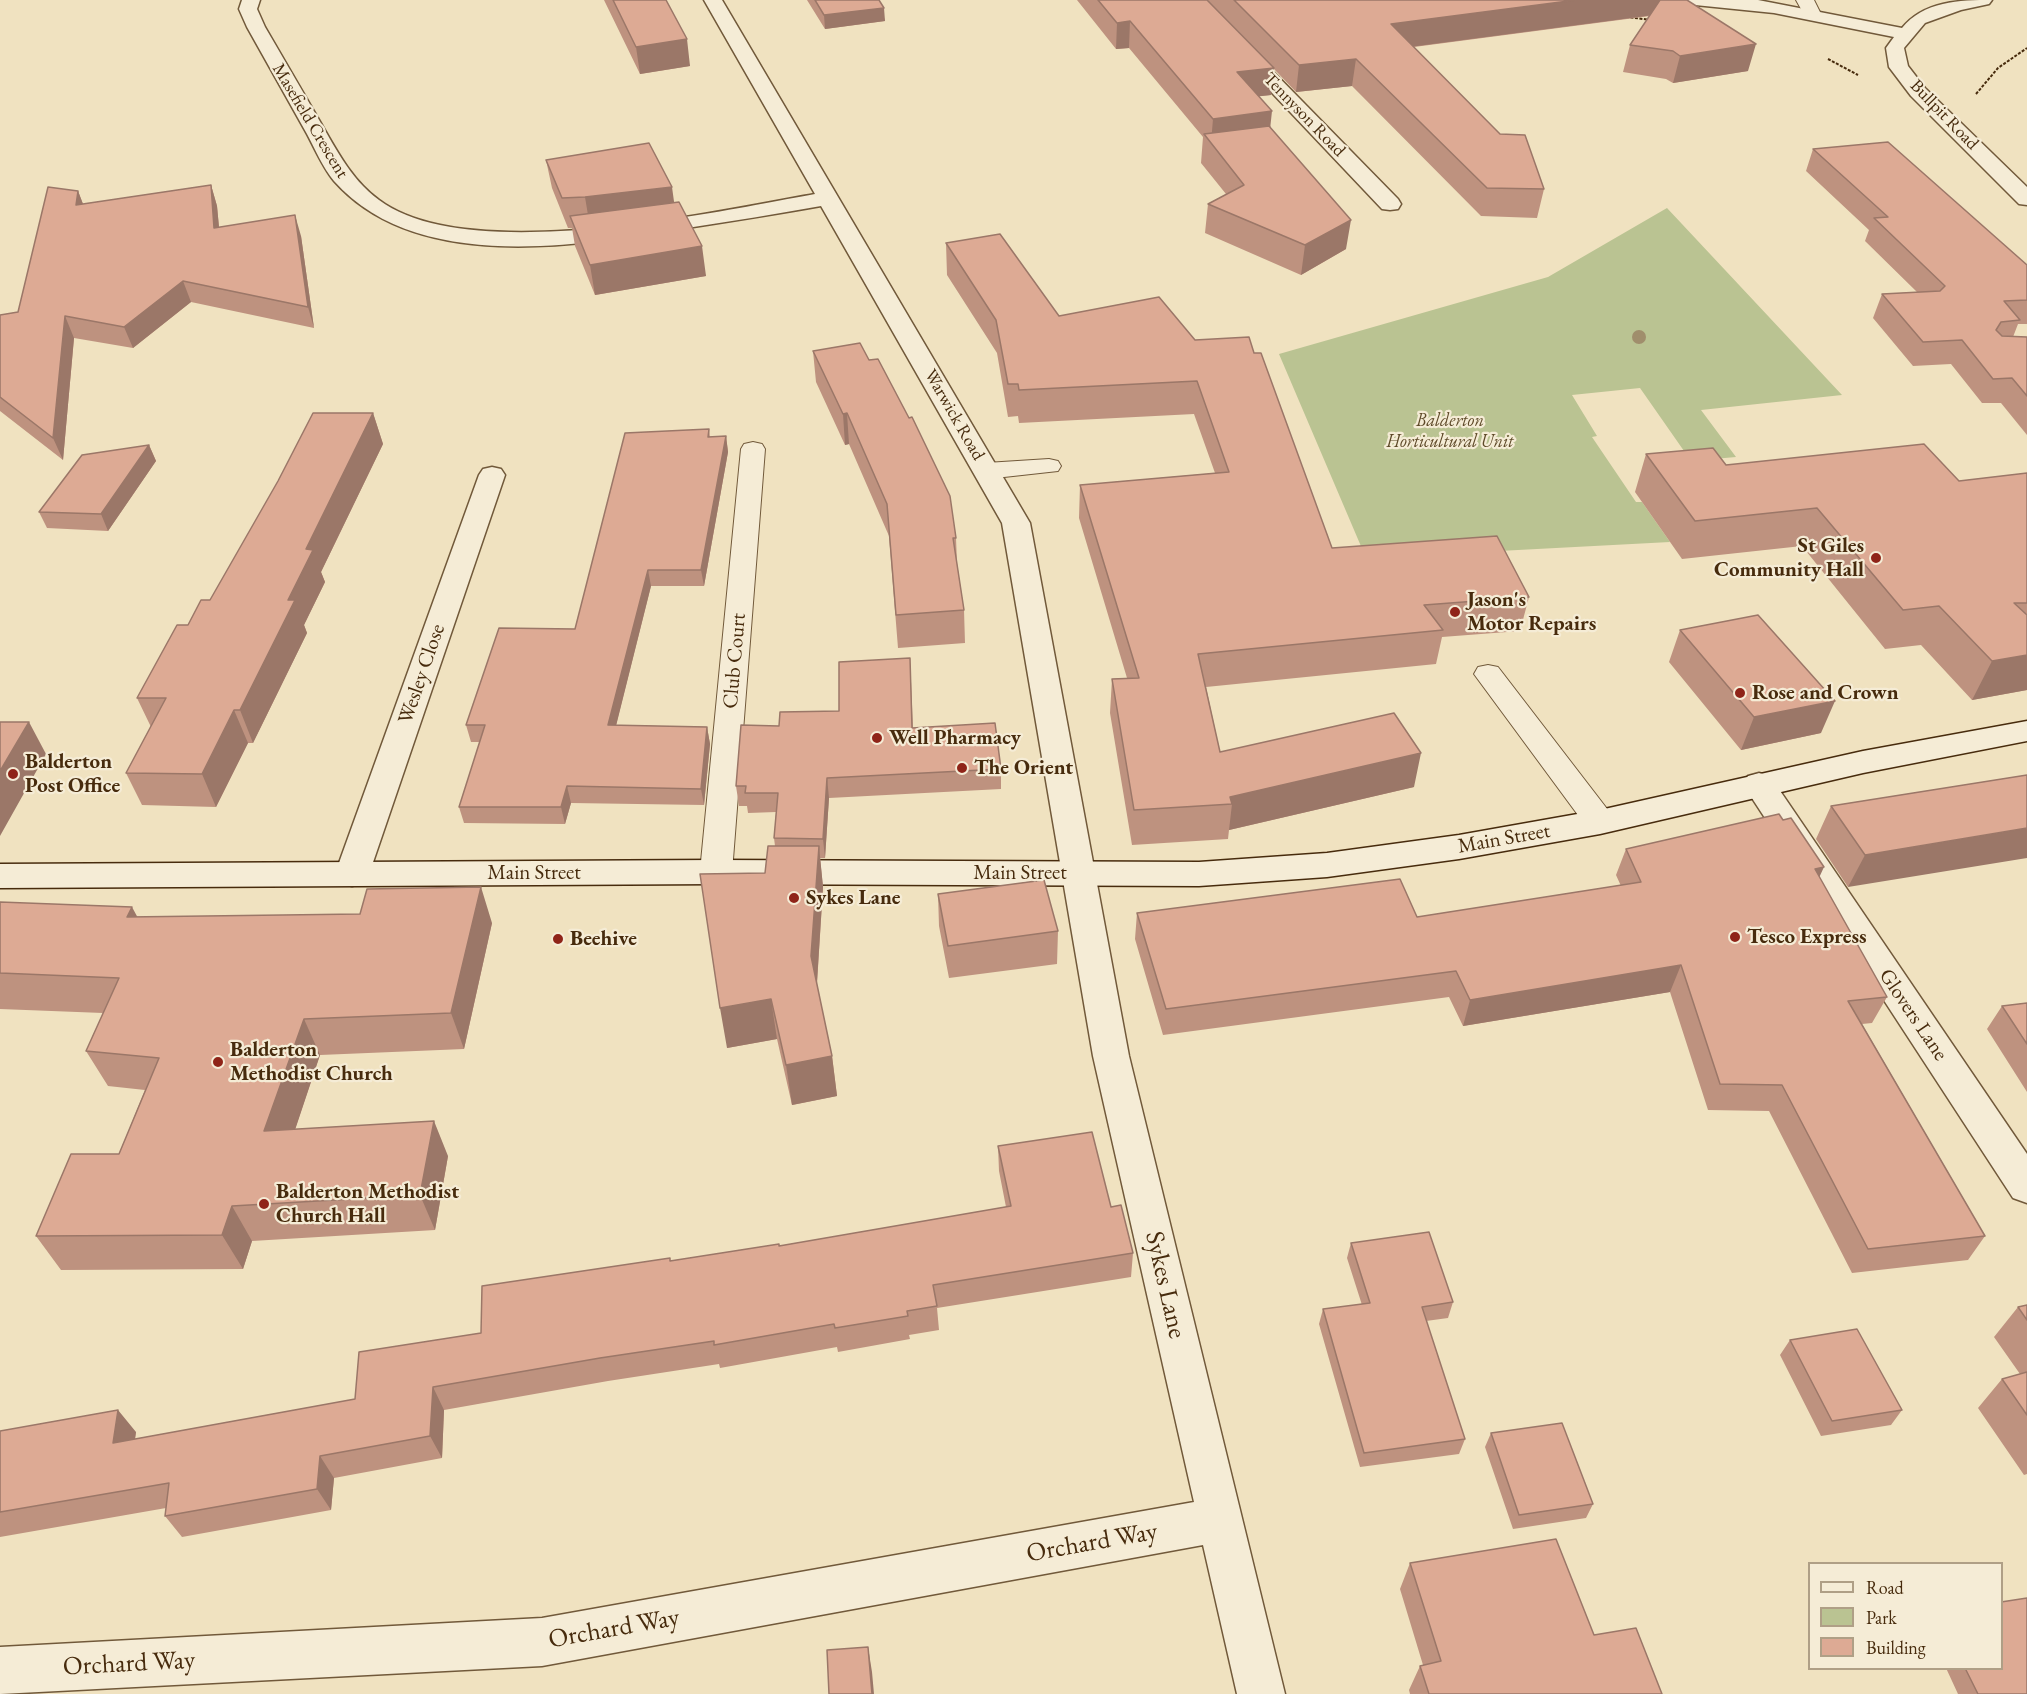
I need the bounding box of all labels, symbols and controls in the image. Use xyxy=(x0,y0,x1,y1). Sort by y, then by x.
street label: Masefield Crescent xyxy=(267,60,353,182)
street label: Tennyson Road xyxy=(1258,68,1350,162)
street label: Bullpit Road xyxy=(1905,75,1983,155)
street label: Warwick Road xyxy=(919,366,989,464)
park label: Balderton Horticultural Unit xyxy=(1387,410,1513,452)
place label: St Giles Community Hall xyxy=(1714,533,1864,583)
marker: St Giles Community Hall xyxy=(1869,551,1883,565)
place label: Jason's Motor Repairs xyxy=(1467,587,1596,637)
marker: Jason's Motor Repairs xyxy=(1448,605,1462,619)
street label: Club Court xyxy=(718,612,752,710)
street label: Wesley Close xyxy=(393,621,451,727)
place label: Rose and Crown xyxy=(1752,680,1899,706)
marker: Rose and Crown xyxy=(1733,686,1747,700)
place label: Well Pharmacy xyxy=(889,725,1021,751)
marker: Well Pharmacy xyxy=(870,731,884,745)
place label: Balderton Post Office xyxy=(25,749,120,799)
place label: The Orient xyxy=(974,755,1073,781)
marker: The Orient xyxy=(955,761,969,775)
marker: Balderton Post Office xyxy=(6,767,20,781)
street label: Main Street xyxy=(1456,818,1552,860)
street label: Main Street xyxy=(487,860,581,886)
street label: Main Street xyxy=(973,860,1067,886)
place label: Sykes Lane xyxy=(806,885,901,911)
marker: Sykes Lane xyxy=(787,891,801,905)
place label: Tesco Express xyxy=(1747,924,1867,950)
place label: Beehive xyxy=(570,926,637,952)
marker: Tesco Express xyxy=(1728,930,1742,944)
marker: Beehive xyxy=(551,932,565,946)
street label: Glovers Lane xyxy=(1873,964,1953,1066)
place label: Balderton Methodist Church xyxy=(230,1037,393,1087)
marker: Balderton Methodist Church xyxy=(211,1055,225,1069)
place label: Balderton Methodist Church Hall xyxy=(276,1179,459,1229)
marker: Balderton Methodist Church Hall xyxy=(257,1197,271,1211)
street label: Sykes Lane xyxy=(1138,1228,1192,1342)
street label: Orchard Way xyxy=(1024,1516,1160,1570)
legend xyxy=(1808,1562,2003,1670)
text: Road xyxy=(1866,1576,1904,1599)
street label: Orchard Way xyxy=(546,1602,682,1656)
text: Park xyxy=(1866,1606,1897,1629)
text: Building xyxy=(1866,1636,1926,1659)
street label: Orchard Way xyxy=(62,1645,196,1683)

